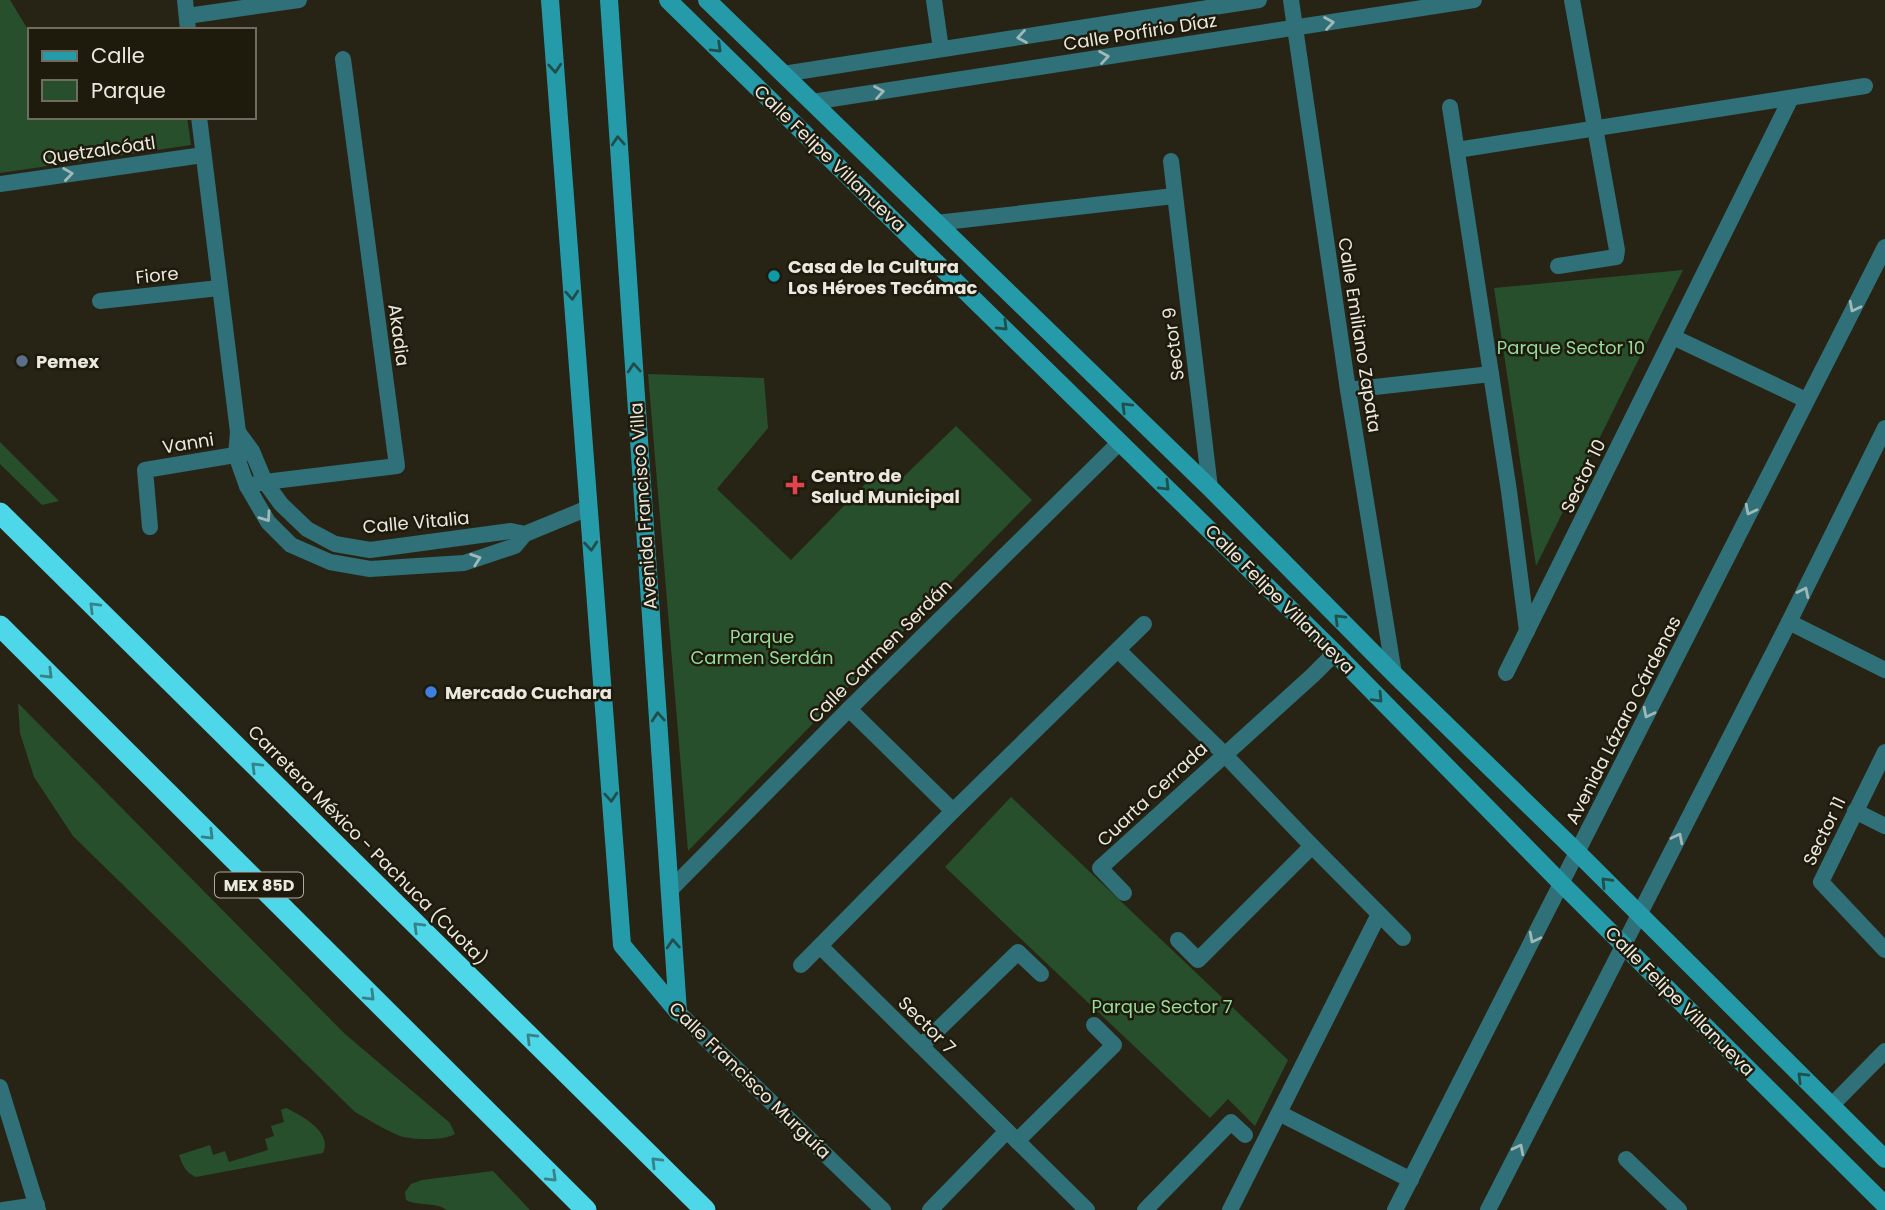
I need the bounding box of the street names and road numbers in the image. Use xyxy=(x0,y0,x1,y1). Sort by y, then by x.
street label: Calle Porfirio Díaz xyxy=(1062,8,1218,56)
street label: Calle Felipe Villanueva xyxy=(749,79,911,237)
street label: Quetzalcóatl xyxy=(41,130,157,170)
street label: Calle Emiliano Zapata xyxy=(1332,236,1388,434)
street label: Fiore xyxy=(134,260,180,290)
street label: Akadia xyxy=(382,302,416,368)
street label: Sector 9 xyxy=(1156,306,1190,382)
street label: Avenida Francisco Villa xyxy=(623,402,663,610)
street label: Vanni xyxy=(160,427,216,459)
street label: Sector 10 xyxy=(1554,435,1612,517)
street label: Calle Vitalia xyxy=(361,505,471,539)
street label: Calle Felipe Villanueva xyxy=(1200,519,1360,679)
street label: Calle Carmen Serdán xyxy=(803,574,957,728)
street label: Avenida Lázaro Cárdenas xyxy=(1559,611,1687,829)
street label: Carretera México - Pachuca (Cuota) xyxy=(242,719,494,971)
street label: Cuarta Cerrada xyxy=(1091,736,1213,852)
street label: Sector 11 xyxy=(1797,792,1851,870)
road number: MEX 85D xyxy=(215,872,303,898)
street label: Calle Felipe Villanueva xyxy=(1600,921,1760,1081)
street label: Sector 7 xyxy=(893,991,961,1059)
street label: Calle Francisco Murguía xyxy=(663,996,837,1164)

